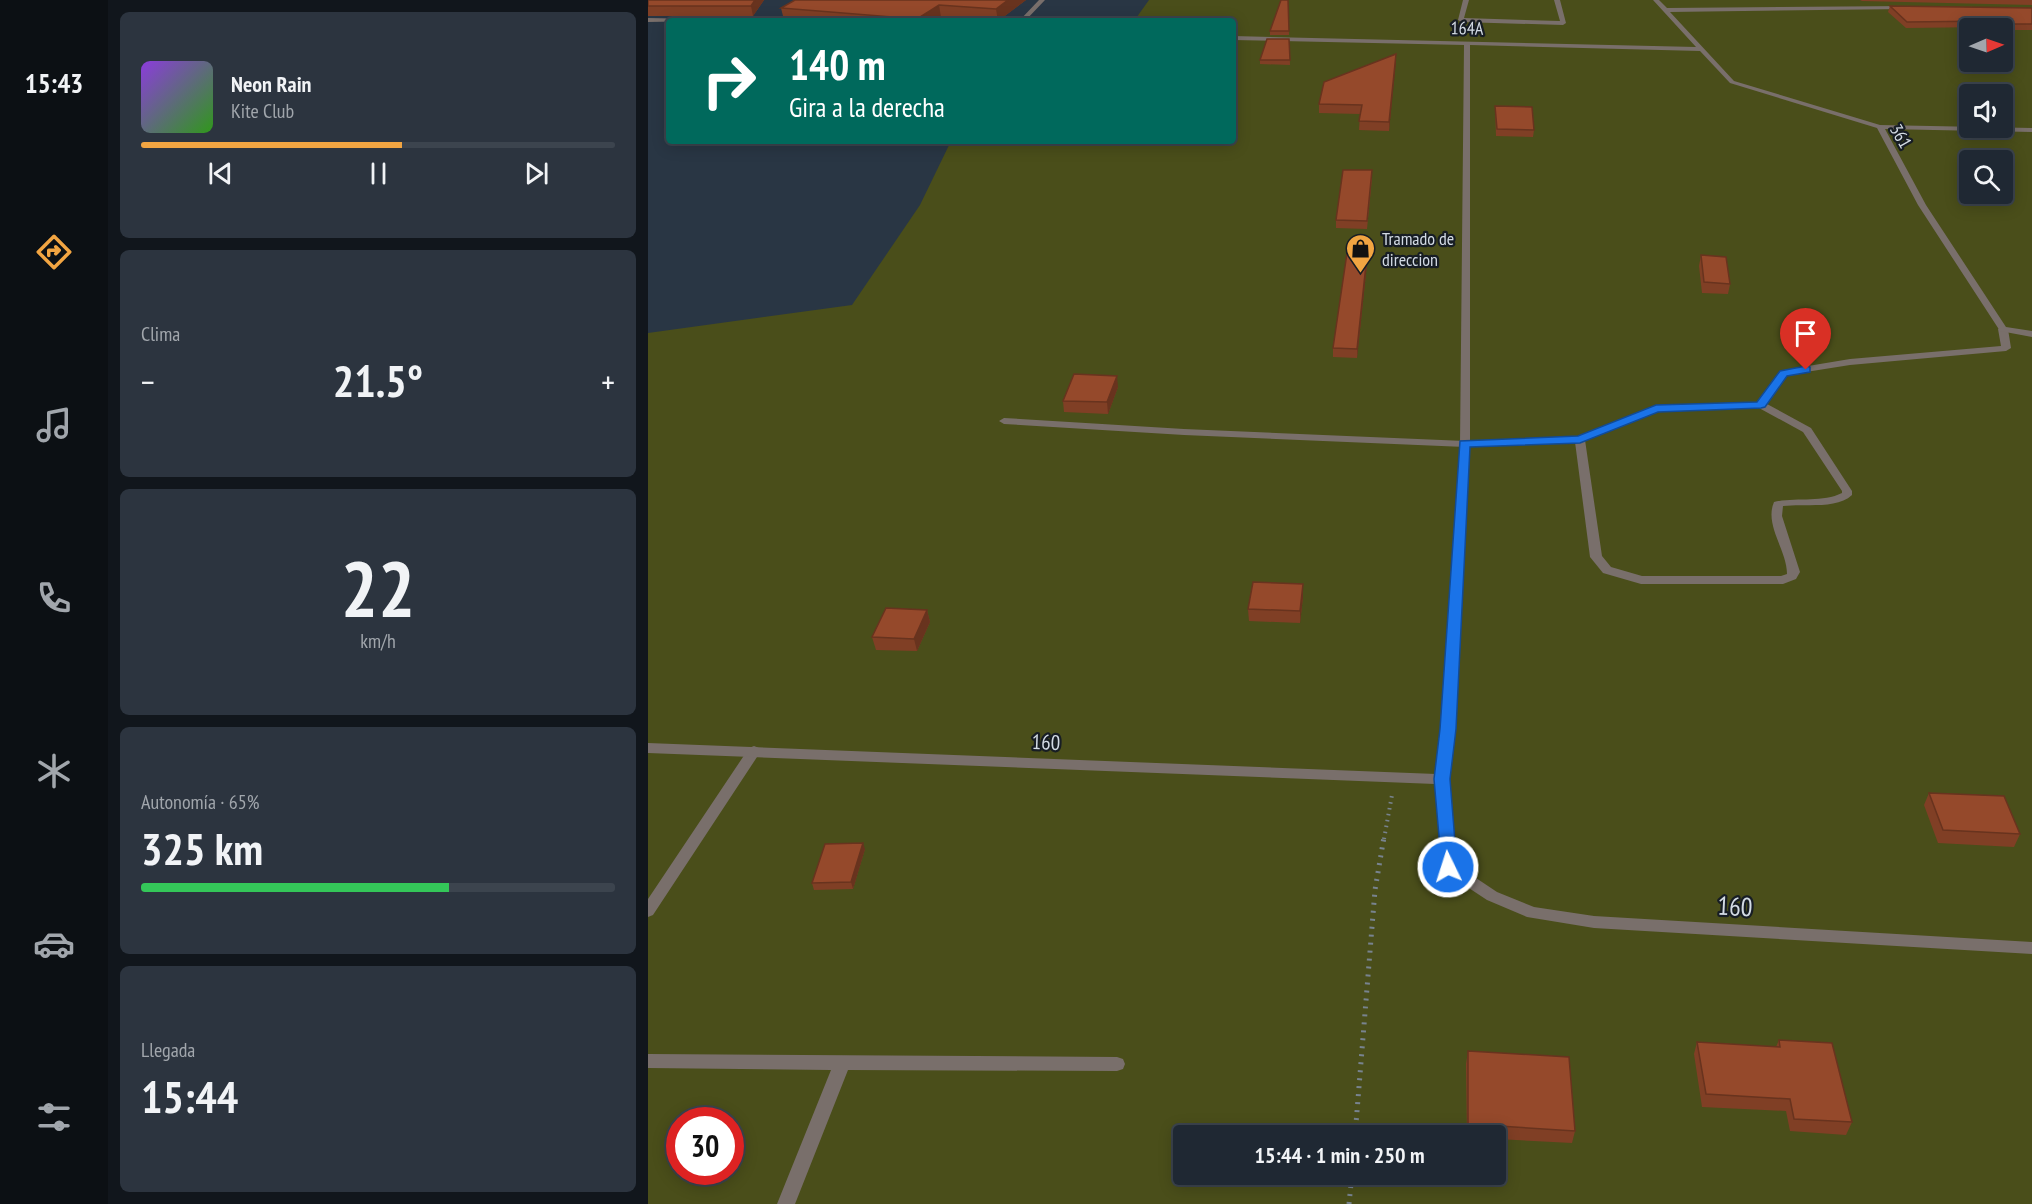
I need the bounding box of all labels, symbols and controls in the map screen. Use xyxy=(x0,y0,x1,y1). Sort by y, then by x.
street label: 164A xyxy=(1450,16,1484,40)
north arrow xyxy=(1959,18,2013,72)
map controls xyxy=(1959,18,2013,204)
text: 140 m xyxy=(789,37,886,92)
icon: right xyxy=(690,42,768,120)
text: 15:43 xyxy=(25,66,83,100)
text: Neon Rain xyxy=(231,70,311,98)
button: sound xyxy=(1959,84,2013,138)
text: Gira a la derecha xyxy=(789,90,945,124)
text: Kite Club xyxy=(231,98,294,124)
street label: 361 xyxy=(1885,120,1917,152)
button: search xyxy=(1959,150,2013,204)
icon: previous xyxy=(204,157,237,190)
icon: pause xyxy=(362,157,395,190)
icon: next xyxy=(520,157,553,190)
place label: Tramado de direccion xyxy=(1382,227,1454,271)
icon: directions xyxy=(33,231,75,273)
shop icon: Tramado de direccion xyxy=(1345,232,1377,274)
pin xyxy=(1780,308,1831,370)
icon: arrive xyxy=(1789,317,1822,350)
text: Clima xyxy=(141,321,180,347)
text: 21.5° xyxy=(333,351,423,409)
text: − xyxy=(141,360,155,403)
text: + xyxy=(601,360,615,403)
icon: music xyxy=(33,404,75,446)
text: 22 xyxy=(341,538,415,639)
icon: phone xyxy=(33,577,75,619)
text: km/h xyxy=(360,628,396,654)
street label: 160 xyxy=(1031,728,1061,756)
icon: climate xyxy=(33,750,75,792)
text: Autonomía · 65% xyxy=(141,789,259,815)
text: 325 km xyxy=(141,819,263,877)
position arrow xyxy=(1416,835,1480,899)
street label: 160 xyxy=(1717,889,1753,923)
icon: car xyxy=(33,923,75,965)
text: Llegada xyxy=(141,1037,195,1063)
text: 15:44 xyxy=(141,1067,238,1125)
icon: filters xyxy=(33,1096,75,1138)
speed limit sign: 30 xyxy=(666,1107,744,1185)
text: 15:44 · 1 min · 250 m xyxy=(1254,1141,1425,1169)

